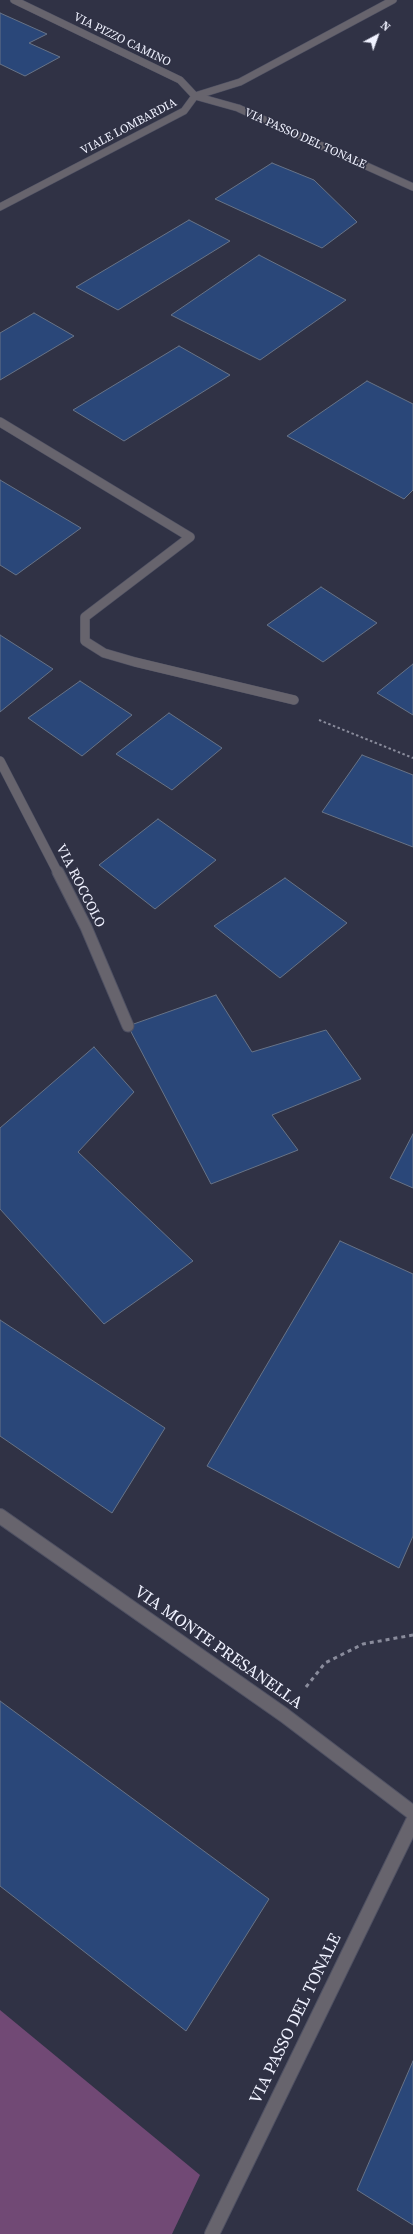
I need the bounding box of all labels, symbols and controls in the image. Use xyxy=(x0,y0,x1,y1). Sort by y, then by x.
street label: VIA PIZZO CAMINO xyxy=(71,10,173,70)
north arrow xyxy=(357,16,397,56)
text: N xyxy=(377,18,393,35)
street label: VIALE LOMBARDIA xyxy=(78,96,180,158)
street label: VIA PASSO DEL TONALE xyxy=(242,106,368,172)
street label: VIA ROCCOLO xyxy=(52,842,108,930)
street label: VIA MONTE PRESANELLA xyxy=(130,1582,306,1714)
street label: VIA PASSO DEL TONALE xyxy=(246,1930,346,2108)

